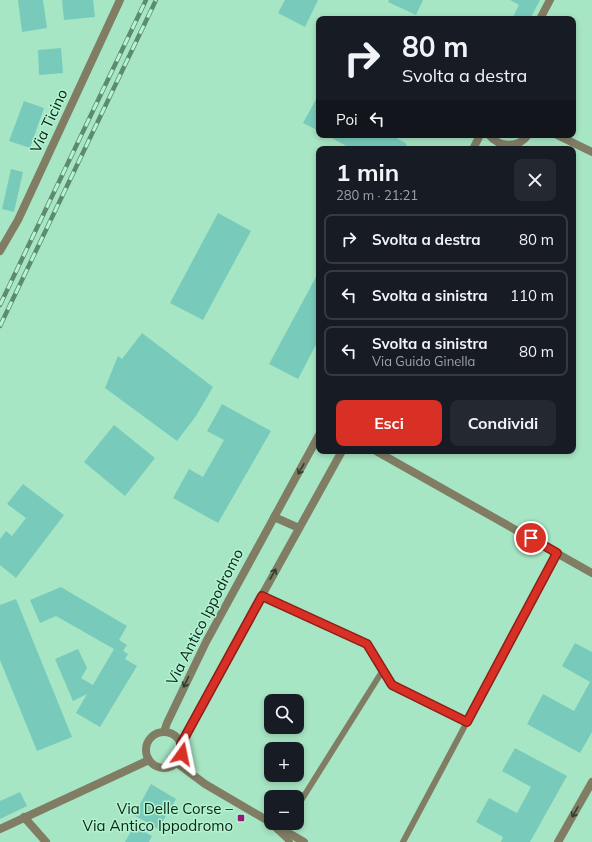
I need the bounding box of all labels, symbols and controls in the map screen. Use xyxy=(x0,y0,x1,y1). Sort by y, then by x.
text: 80 m xyxy=(402,29,468,64)
icon: right xyxy=(336,32,388,84)
text: Svolta a destra xyxy=(402,64,527,87)
street label: Via Ticino xyxy=(26,86,72,156)
icon: left xyxy=(366,108,388,130)
text: Poi xyxy=(336,110,358,129)
text: 1 min xyxy=(336,157,399,187)
button: close xyxy=(514,159,556,201)
text: 280 m · 21:21 xyxy=(336,187,418,203)
icon: right xyxy=(338,228,360,250)
text: Svolta a destra xyxy=(372,230,481,249)
text: 80 m xyxy=(519,230,554,249)
icon: left xyxy=(338,284,360,306)
text: Svolta a sinistra xyxy=(372,286,488,305)
text: 110 m xyxy=(510,286,554,305)
text: Svolta a sinistra xyxy=(372,334,488,353)
icon: left xyxy=(338,340,360,362)
text: 80 m xyxy=(519,342,554,361)
text: Via Guido Ginella xyxy=(372,353,475,369)
button: Esci xyxy=(336,400,442,446)
button: Condividi xyxy=(450,400,556,446)
one-way arrow xyxy=(296,463,304,475)
pin xyxy=(514,521,548,555)
icon: arrive xyxy=(520,527,542,549)
street label: Via Antico Ippodromo xyxy=(162,545,247,688)
one-way arrow xyxy=(270,568,278,580)
one-way arrow xyxy=(182,676,190,688)
map controls xyxy=(264,694,304,830)
button: search xyxy=(264,694,304,734)
position arrow xyxy=(161,733,203,775)
button: + xyxy=(264,742,304,782)
button: − xyxy=(264,790,304,830)
place label: Via Delle Corse – Via Antico Ippodromo xyxy=(83,799,233,835)
one-way arrow xyxy=(570,806,578,818)
marker: Via Delle Corse – Via Antico Ippodromo xyxy=(236,813,246,823)

